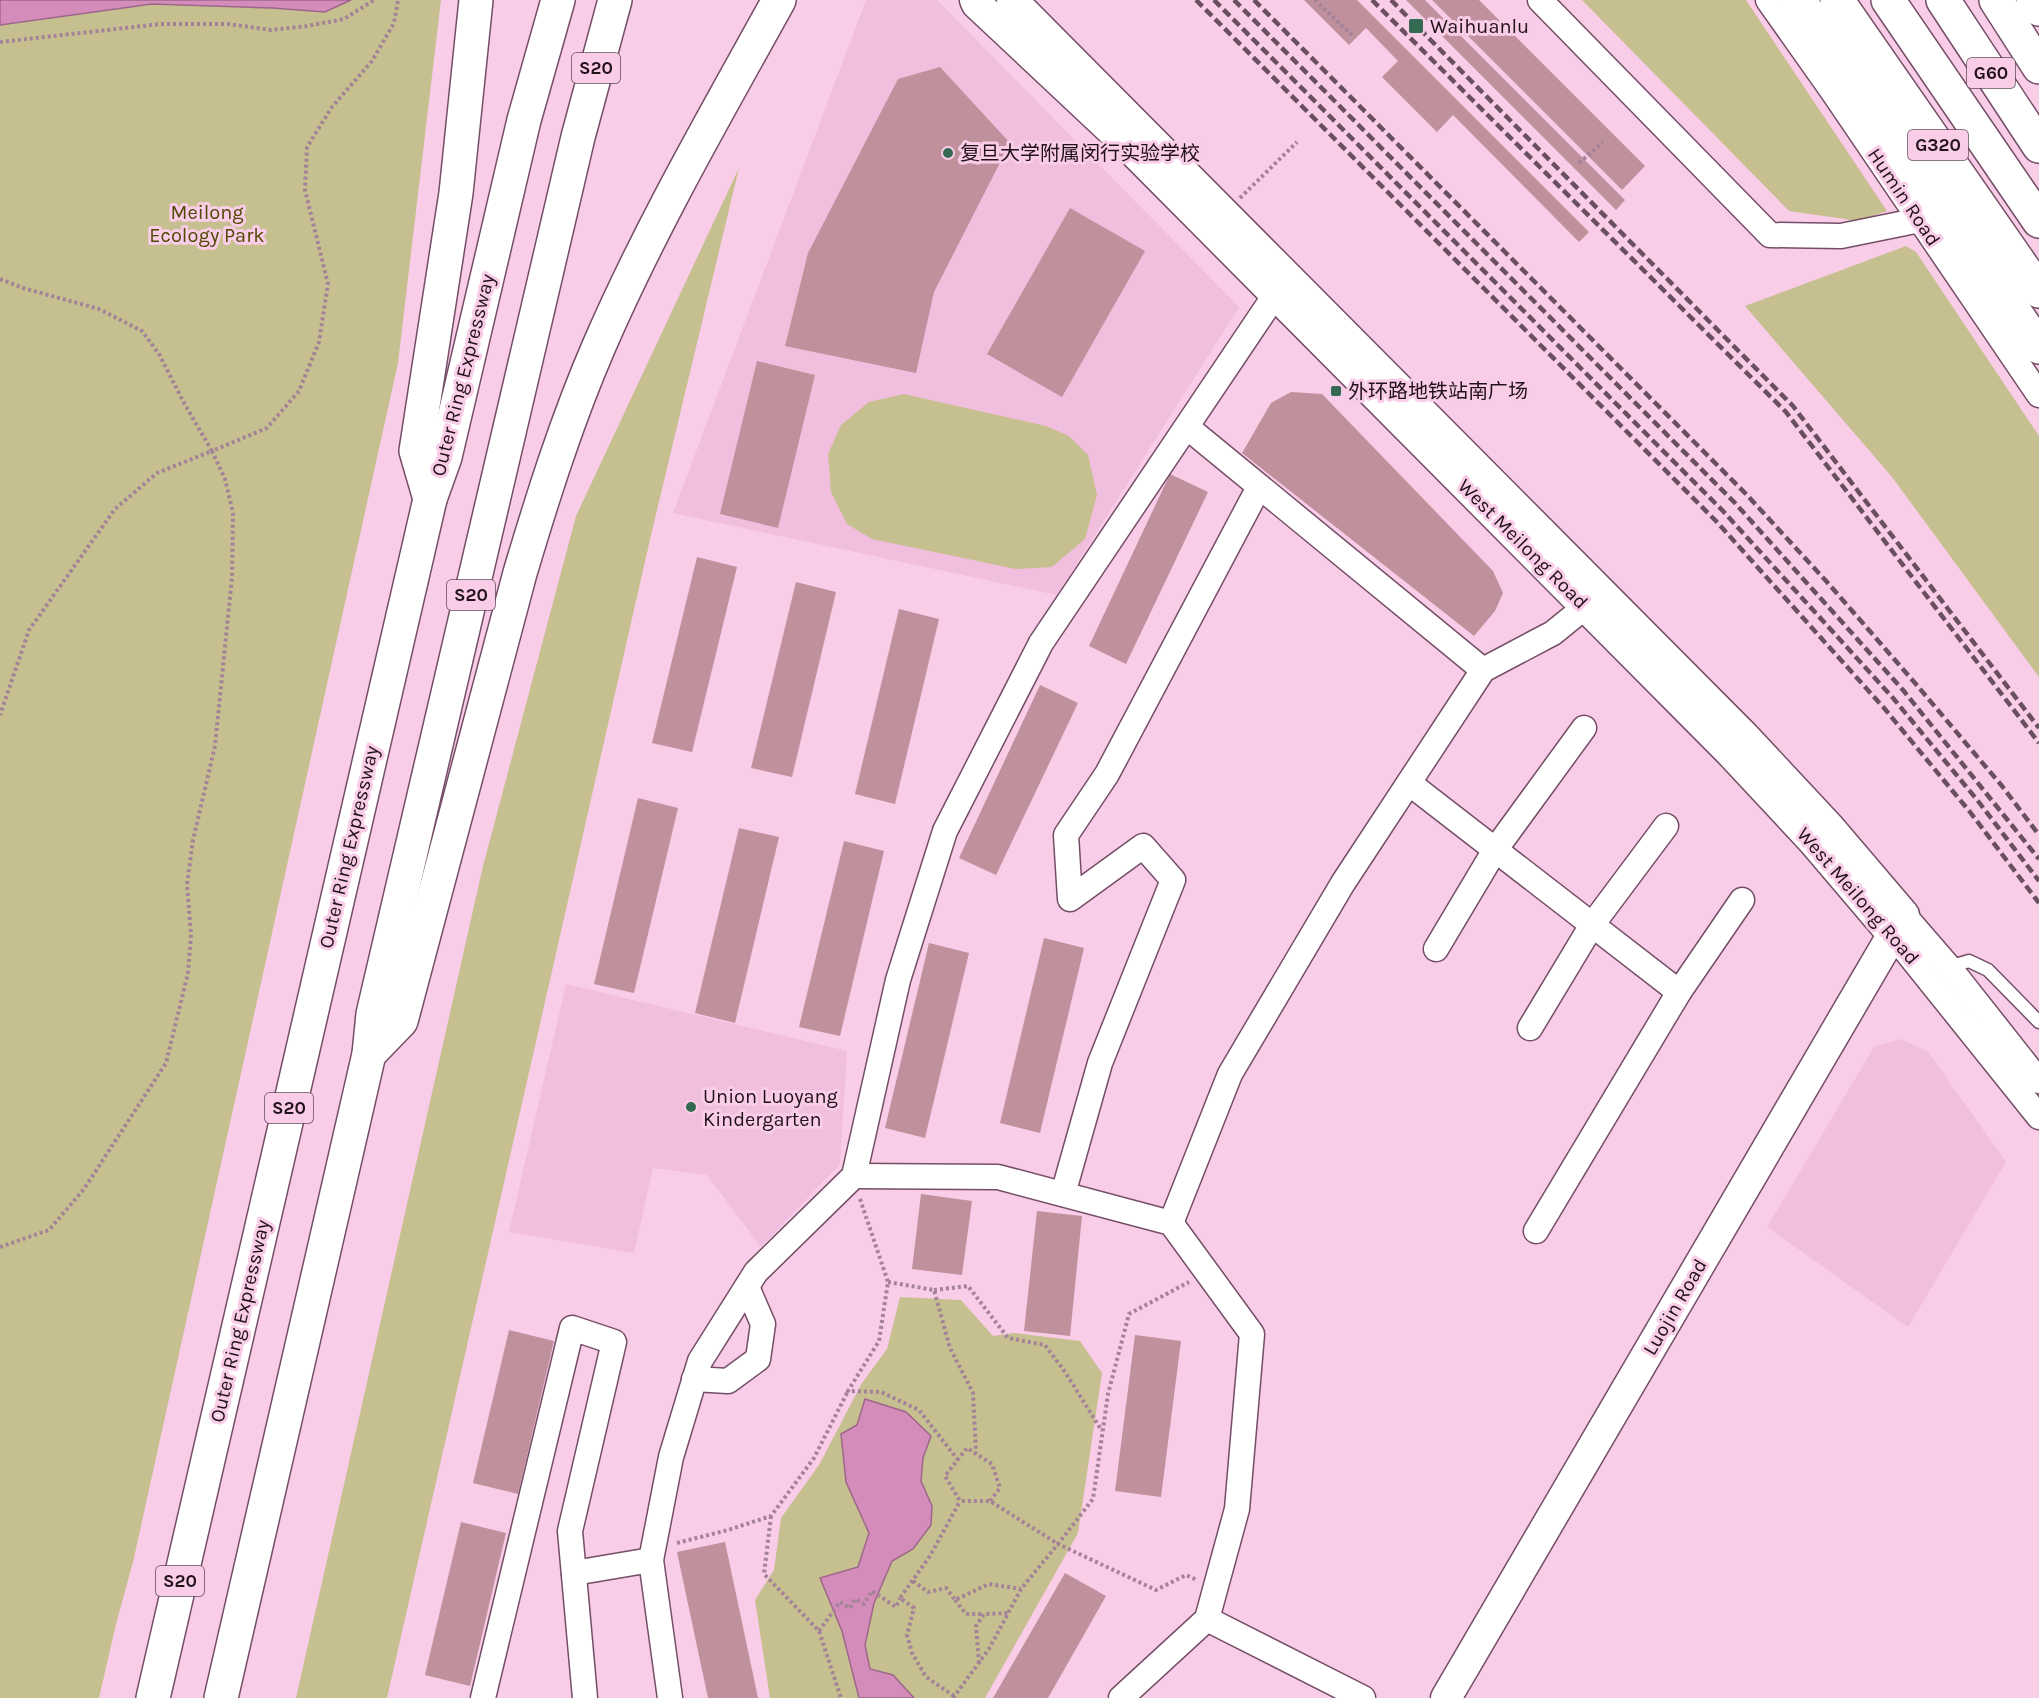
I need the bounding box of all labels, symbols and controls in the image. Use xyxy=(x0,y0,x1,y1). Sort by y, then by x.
place label: Waihuanlu xyxy=(1430,15,1529,38)
marker: Waihuanlu xyxy=(1407,17,1425,35)
road number: S20 xyxy=(572,53,620,83)
road number: G60 xyxy=(1967,58,2015,88)
road number: G320 xyxy=(1908,130,1968,160)
place label: 复旦大学附属闵行实验学校 xyxy=(960,142,1200,165)
street label: Humin Road xyxy=(1863,144,1945,250)
marker: 复旦大学附属闵行实验学校 xyxy=(941,146,955,160)
park label: Meilong Ecology Park xyxy=(149,201,265,247)
street label: Outer Ring Expressway xyxy=(427,271,499,479)
place label: 外环路地铁站南广场 xyxy=(1348,380,1528,403)
marker: 外环路地铁站南广场 xyxy=(1329,384,1343,398)
street label: West Meilong Road xyxy=(1453,474,1593,614)
road number: S20 xyxy=(447,580,495,610)
street label: Outer Ring Expressway xyxy=(314,743,384,951)
street label: West Meilong Road xyxy=(1792,823,1924,969)
place label: Union Luoyang Kindergarten xyxy=(703,1085,838,1131)
road number: S20 xyxy=(265,1093,313,1123)
marker: Union Luoyang Kindergarten xyxy=(684,1100,698,1114)
street label: Outer Ring Expressway xyxy=(205,1217,275,1425)
street label: Luojin Road xyxy=(1638,1255,1712,1359)
road number: S20 xyxy=(156,1566,204,1596)

